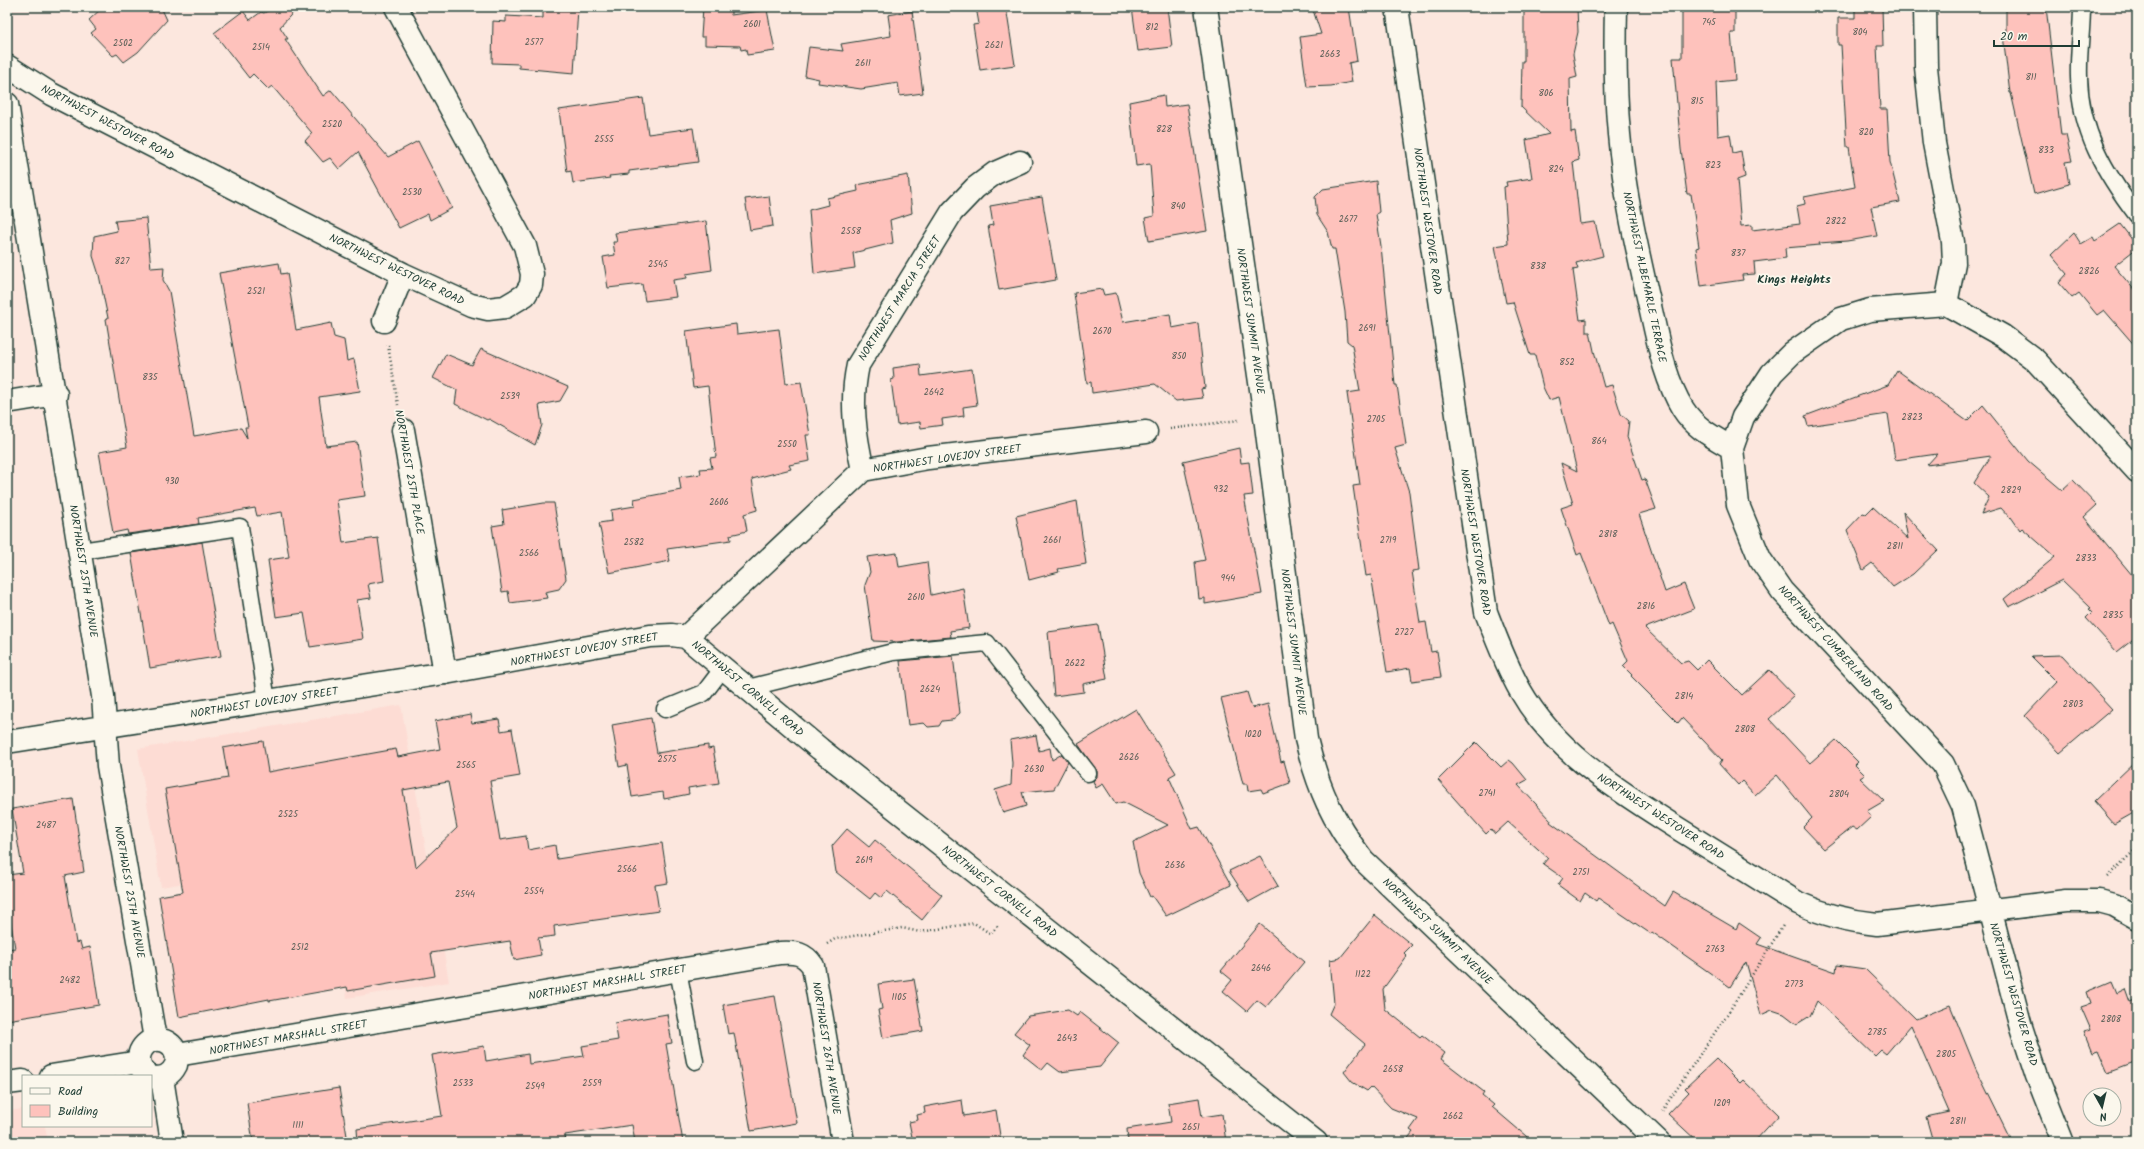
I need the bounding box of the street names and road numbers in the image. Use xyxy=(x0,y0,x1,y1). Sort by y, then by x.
street label: NORTHWEST WESTOVER ROAD xyxy=(38,80,177,166)
street label: NORTHWEST WESTOVER ROAD xyxy=(1408,146,1446,296)
street label: NORTHWEST ALBEMARLE TERRACE xyxy=(1617,190,1671,365)
street label: NORTHWEST WESTOVER ROAD xyxy=(326,229,467,311)
street label: NORTHWEST MARCIA STREET xyxy=(854,231,946,365)
street label: NORTHWEST SUMMIT AVENUE xyxy=(1231,247,1269,396)
street label: NORTHWEST 25TH PLACE xyxy=(389,408,429,537)
street label: NORTHWEST LOVEJOY STREET xyxy=(872,440,1024,478)
street label: NORTHWEST WESTOVER ROAD xyxy=(1454,467,1496,617)
street label: NORTHWEST 25TH AVENUE xyxy=(64,503,103,640)
street label: NORTHWEST SUMMIT AVENUE xyxy=(1275,568,1311,717)
street label: NORTHWEST CUMBERLAND ROAD xyxy=(1773,581,1897,716)
street label: NORTHWEST LOVEJOY STREET xyxy=(509,628,660,672)
street label: NORTHWEST CORNELL ROAD xyxy=(687,636,808,741)
street label: NORTHWEST LOVEJOY STREET xyxy=(189,682,341,724)
street label: NORTHWEST WESTOVER ROAD xyxy=(1593,769,1728,865)
street label: NORTHWEST 25TH AVENUE xyxy=(108,824,150,960)
street label: NORTHWEST CORNELL ROAD xyxy=(938,841,1061,943)
street label: NORTHWEST SUMMIT AVENUE xyxy=(1378,874,1497,990)
street label: NORTHWEST WESTOVER ROAD xyxy=(1984,920,2042,1068)
street label: NORTHWEST MARSHALL STREET xyxy=(527,960,689,1006)
street label: NORTHWEST 26TH AVENUE xyxy=(807,980,846,1117)
street label: NORTHWEST MARSHALL STREET xyxy=(208,1015,370,1061)

